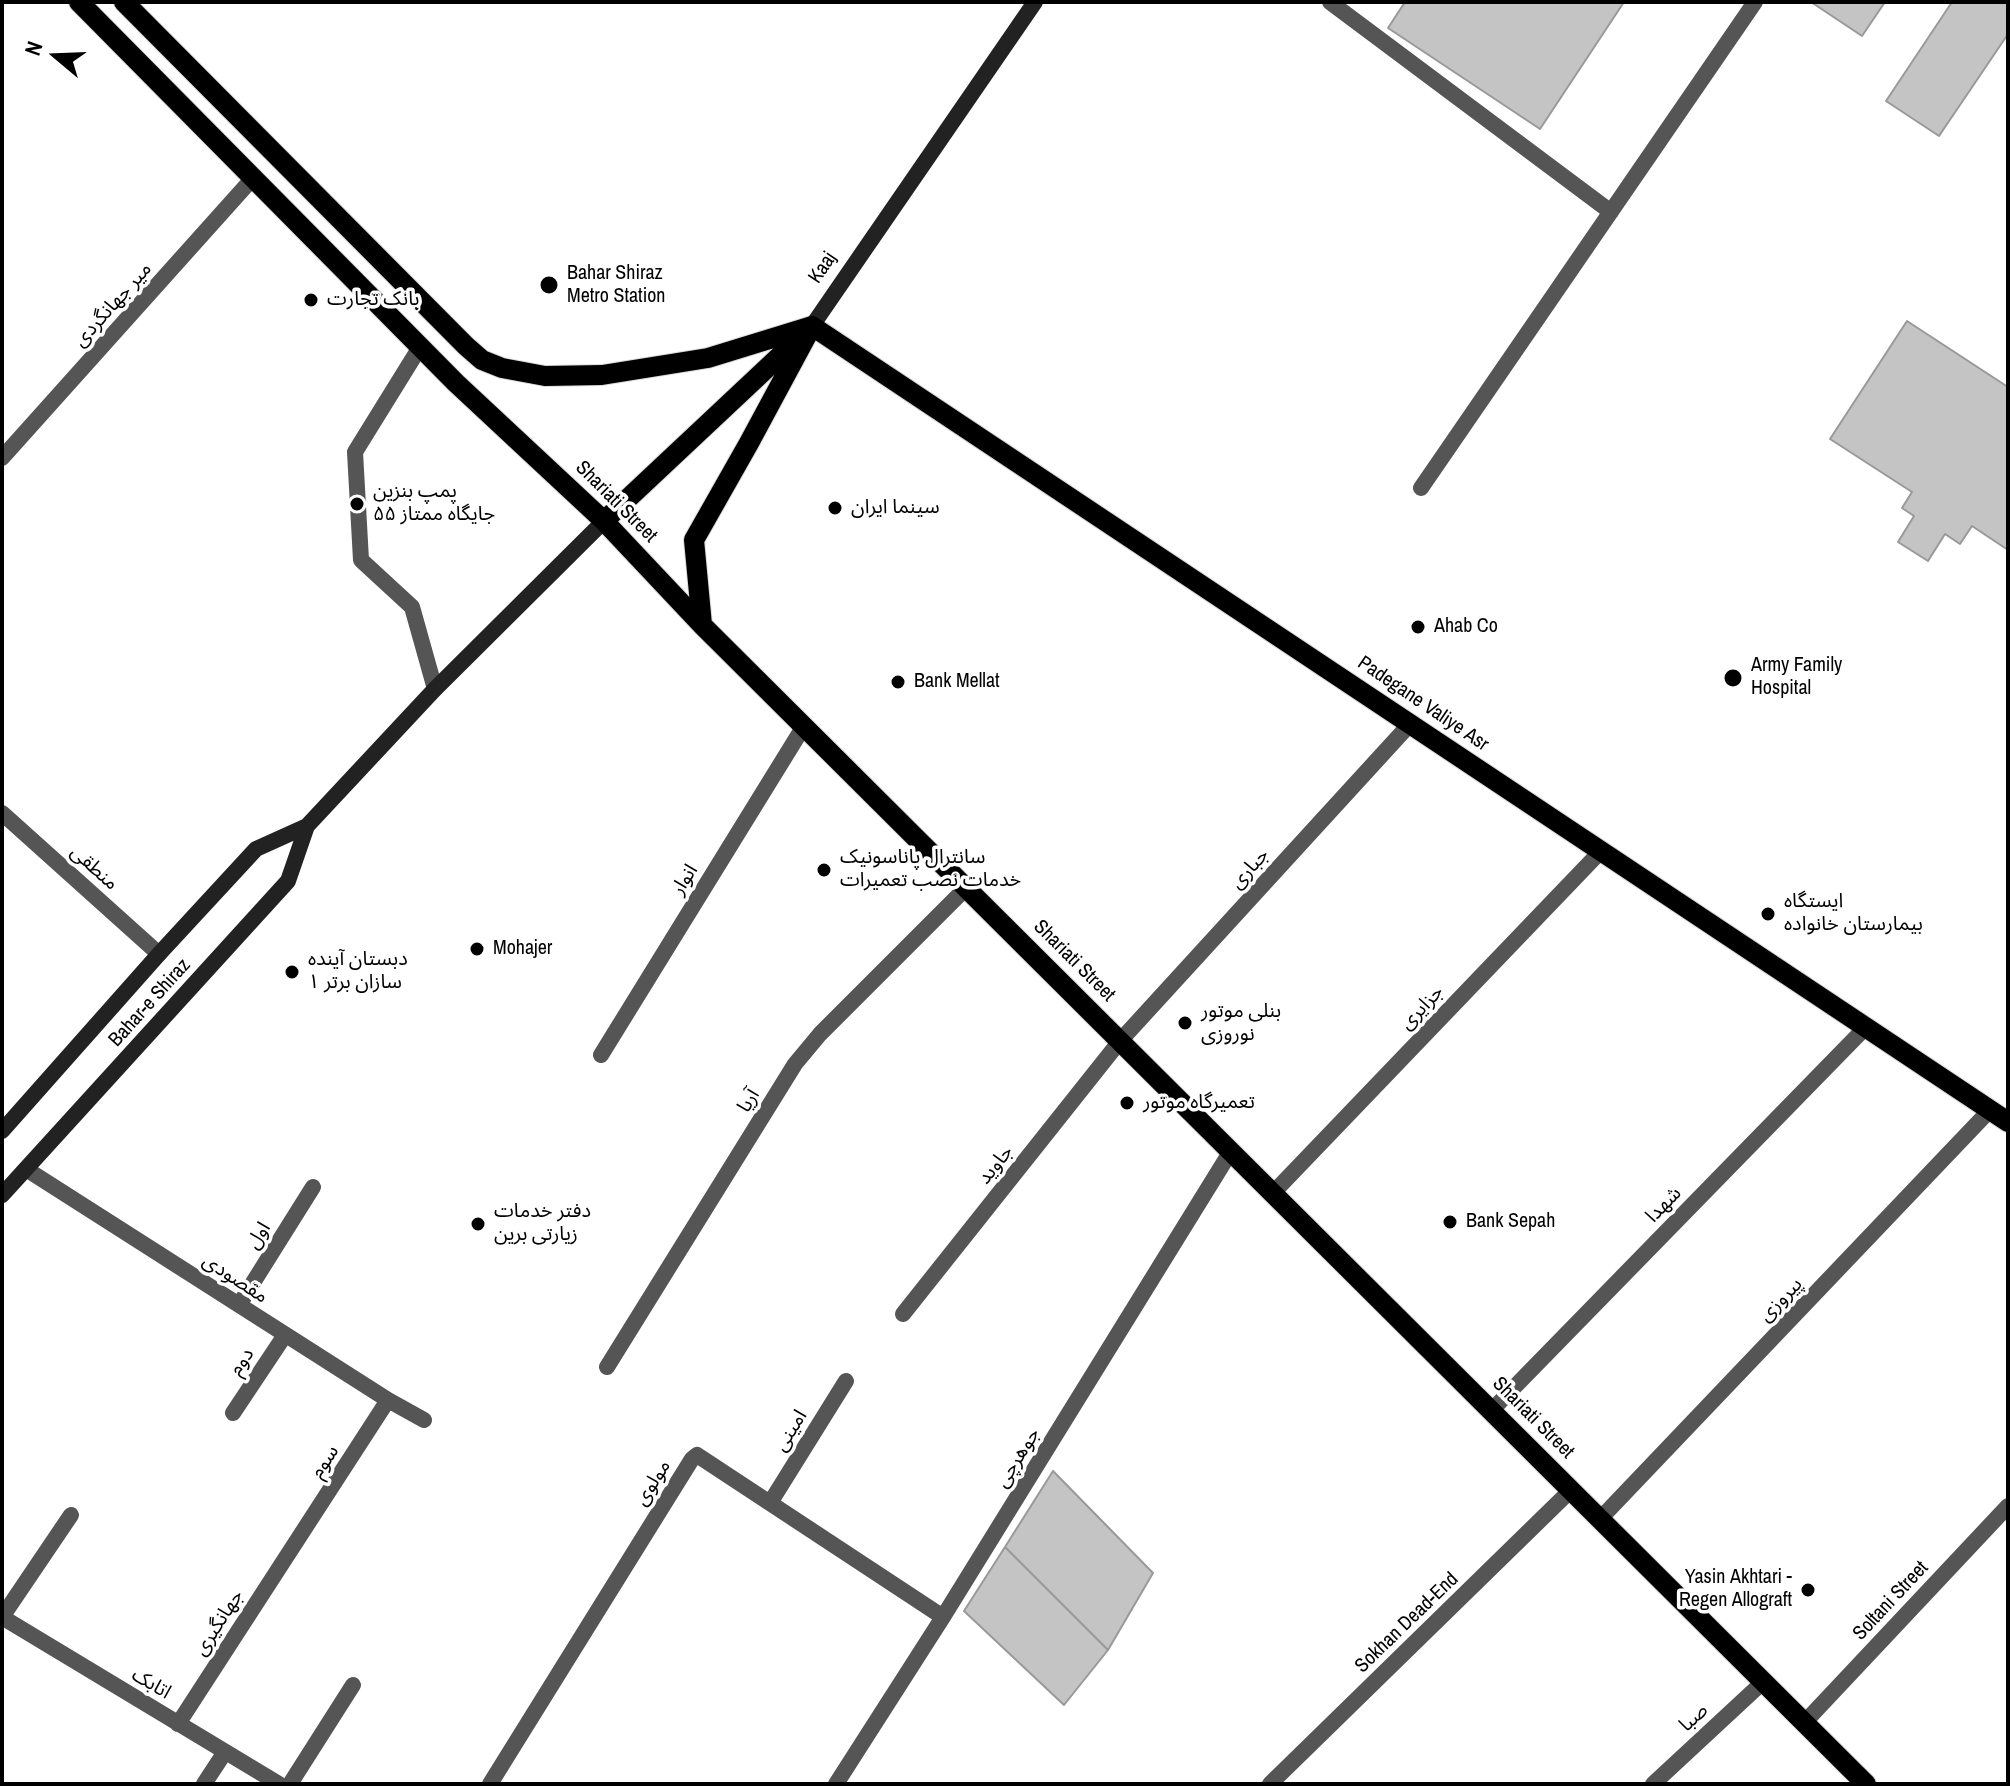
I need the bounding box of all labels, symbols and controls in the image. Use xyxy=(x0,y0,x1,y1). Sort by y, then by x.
north arrow xyxy=(16,16,96,96)
text: N xyxy=(17,37,50,59)
street label: Kaaj xyxy=(804,248,842,288)
street label: میر جهانگردی xyxy=(69,258,157,352)
place label: Bahar Shiraz Metro Station xyxy=(567,262,665,309)
marker: Bahar Shiraz Metro Station xyxy=(538,274,560,296)
place label: بانک تجارت xyxy=(327,288,419,312)
marker: بانک تجارت xyxy=(302,291,320,309)
street label: Shariati Street xyxy=(570,456,662,548)
place label: پمپ بنزین جایگاه ممتاز ۵۵ xyxy=(373,480,495,527)
marker: پمپ بنزین جایگاه ممتاز ۵۵ xyxy=(348,495,366,513)
place label: سینما ایران xyxy=(851,496,940,520)
marker: سینما ایران xyxy=(826,499,844,517)
place label: Ahab Co xyxy=(1434,615,1498,639)
marker: Ahab Co xyxy=(1409,618,1427,636)
street label: Padegane Valiye Asr xyxy=(1353,651,1493,757)
place label: Army Family Hospital xyxy=(1751,654,1842,701)
marker: Army Family Hospital xyxy=(1722,667,1744,689)
place label: Bank Mellat xyxy=(914,670,1000,694)
marker: Bank Mellat xyxy=(889,673,907,691)
street label: منطقی xyxy=(65,840,123,896)
street label: جباری xyxy=(1225,844,1275,894)
place label: سانترال پاناسونیک خدمات نصب تعمیرات xyxy=(840,846,1021,893)
street label: انوار xyxy=(666,860,704,900)
marker: سانترال پاناسونیک خدمات نصب تعمیرات xyxy=(815,861,833,879)
place label: ایستگاه بیمارستان خانواده xyxy=(1784,890,1923,937)
marker: ایستگاه بیمارستان خانواده xyxy=(1759,905,1777,923)
street label: Shariati Street xyxy=(1028,915,1120,1007)
place label: Mohajer xyxy=(493,937,552,961)
marker: Mohajer xyxy=(468,940,486,958)
place label: دبستان آینده سازان برتر ۱ xyxy=(308,948,408,995)
street label: Bahar-e Shiraz xyxy=(104,954,196,1052)
marker: دبستان آینده سازان برتر ۱ xyxy=(283,963,301,981)
street label: جزایری xyxy=(1395,981,1449,1035)
place label: بنلی موتور نوروزی xyxy=(1201,1000,1281,1047)
marker: بنلی موتور نوروزی xyxy=(1176,1014,1194,1032)
street label: آریا xyxy=(733,1085,765,1117)
place label: تعمیرگاه موتور xyxy=(1143,1091,1255,1115)
marker: تعمیرگاه موتور xyxy=(1118,1094,1136,1112)
street label: جاوید xyxy=(973,1141,1019,1189)
street label: شهدا xyxy=(1641,1182,1687,1228)
place label: دفتر خدمات زیارتی برین xyxy=(494,1200,591,1247)
place label: Bank Sepah xyxy=(1466,1210,1555,1234)
marker: Bank Sepah xyxy=(1441,1213,1459,1231)
marker: دفتر خدمات زیارتی برین xyxy=(469,1215,487,1233)
street label: اول xyxy=(242,1218,276,1254)
street label: مقصودی xyxy=(198,1249,272,1309)
street label: پیروزی xyxy=(1754,1273,1808,1327)
street label: دوم xyxy=(224,1344,260,1380)
street label: Shariati Street xyxy=(1487,1372,1579,1464)
street label: امینی xyxy=(769,1406,813,1456)
street label: جوهرچی xyxy=(990,1424,1046,1492)
street label: سوم xyxy=(305,1441,345,1483)
street label: مولوی xyxy=(630,1456,676,1510)
street label: Soltani Street xyxy=(1848,1556,1934,1646)
place label: Yasin Akhtari - Regen Allograft xyxy=(1679,1566,1792,1613)
street label: Sokhan Dead-End xyxy=(1350,1568,1464,1678)
marker: Yasin Akhtari - Regen Allograft xyxy=(1799,1581,1817,1599)
street label: جهانگیری xyxy=(189,1585,249,1661)
street label: اتابک xyxy=(127,1663,175,1705)
street label: صبا xyxy=(1675,1699,1713,1737)

